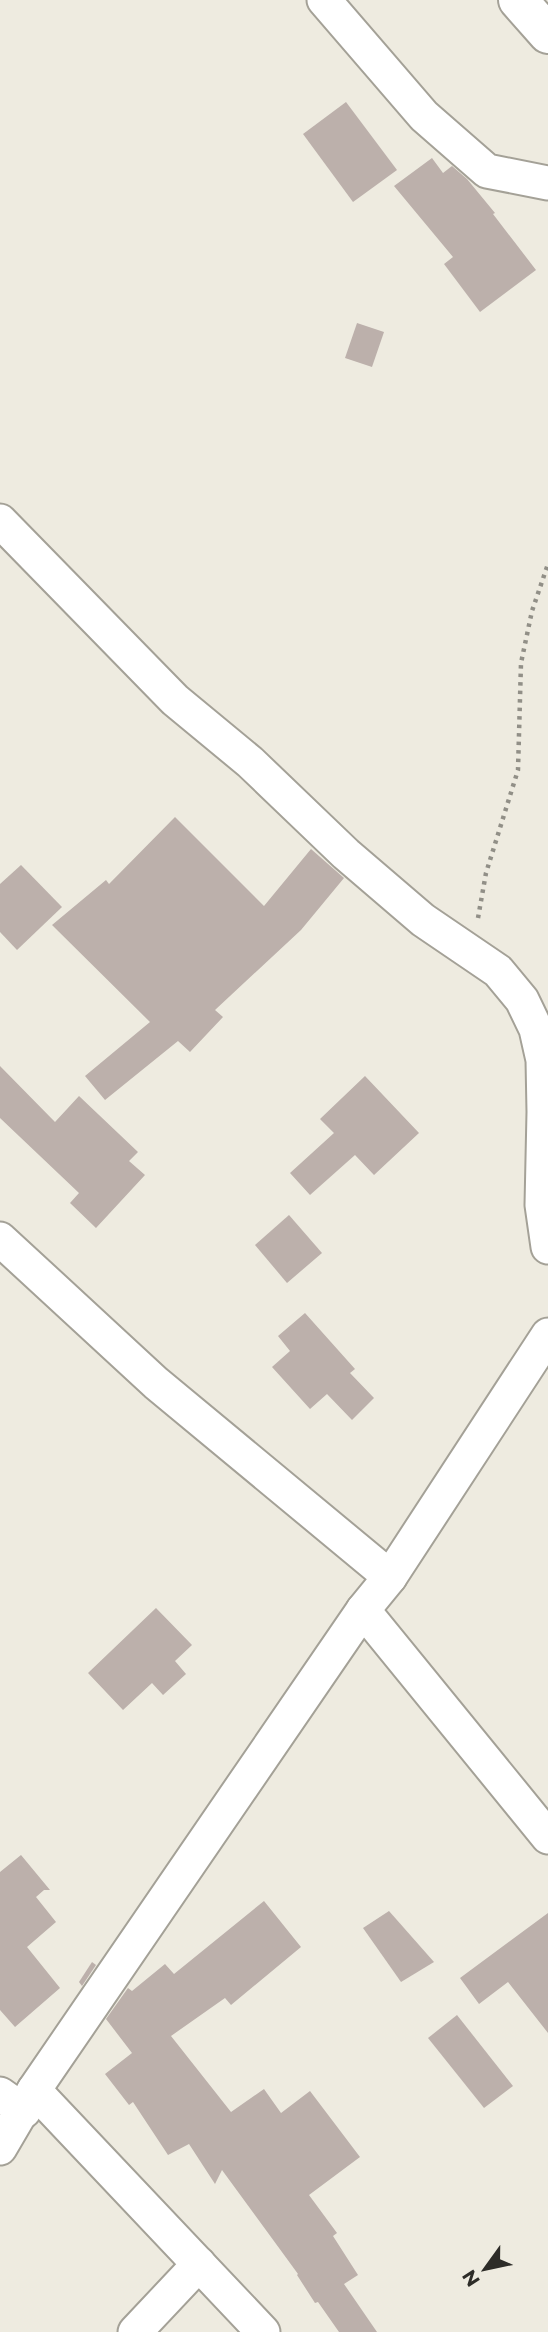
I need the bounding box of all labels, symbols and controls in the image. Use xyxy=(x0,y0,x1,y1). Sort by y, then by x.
north arrow xyxy=(450,2234,520,2304)
text: N xyxy=(457,2265,485,2291)

